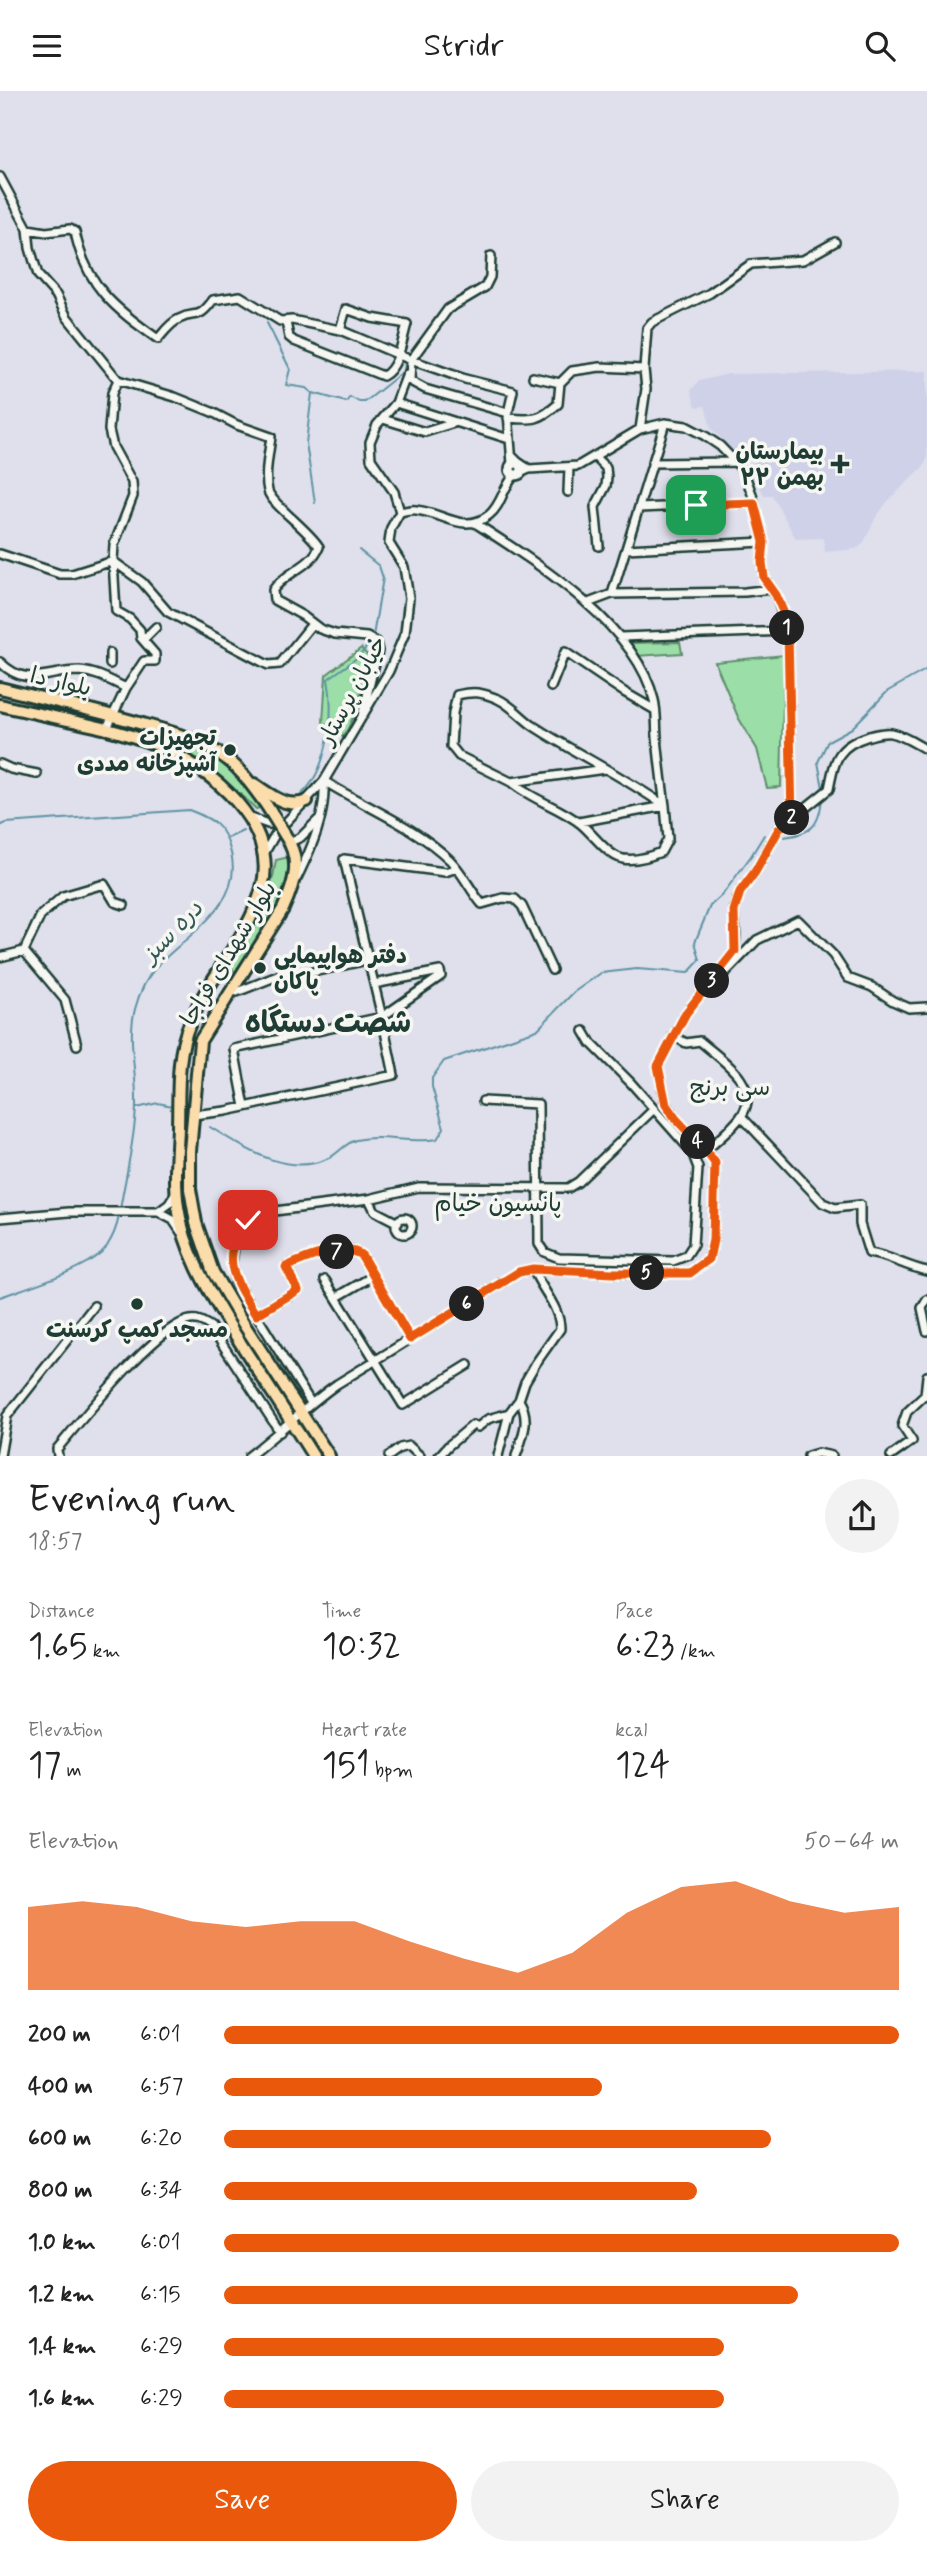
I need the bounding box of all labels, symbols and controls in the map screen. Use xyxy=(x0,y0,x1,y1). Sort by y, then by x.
text: Stridr xyxy=(424,25,503,67)
icon: menu xyxy=(28,27,66,65)
icon: search xyxy=(861,27,899,65)
place label: بیمارستان ۲۲ بهمن xyxy=(735,438,824,494)
marker: بیمارستان ۲۲ بهمن xyxy=(830,454,850,474)
pin xyxy=(666,475,726,535)
icon: arrive xyxy=(677,486,715,524)
pin: 1 xyxy=(770,611,804,645)
text: 1 xyxy=(782,615,791,640)
street label: خیابان پرستار xyxy=(312,631,395,752)
street label: بلوار دا xyxy=(27,661,94,705)
place label: تجهیزات آشپزخانه مددی xyxy=(77,724,218,780)
marker: تجهیزات آشپزخانه مددی xyxy=(222,742,238,758)
pin: 2 xyxy=(774,801,810,835)
text: 2 xyxy=(787,805,796,830)
street label: بلوار شهدای فراجا xyxy=(175,876,285,1032)
water label: دره سبز xyxy=(134,894,211,972)
place label: دفتر هواپیمایی پاکان xyxy=(274,942,407,998)
marker: دفتر هواپیمایی پاکان xyxy=(252,960,268,976)
pin: 3 xyxy=(694,963,730,999)
text: 3 xyxy=(707,968,716,993)
district label: شصت دستگاه xyxy=(245,1003,411,1043)
district label: سی برنج xyxy=(690,1073,770,1104)
pin: 4 xyxy=(680,1125,716,1159)
text: 4 xyxy=(692,1129,703,1154)
district label: پانسیون خیام xyxy=(434,1189,562,1221)
pin xyxy=(218,1190,278,1250)
icon: check xyxy=(229,1201,267,1239)
pin: 7 xyxy=(320,1235,354,1269)
text: 7 xyxy=(331,1239,342,1264)
pin: 5 xyxy=(630,1255,664,1291)
text: 5 xyxy=(641,1260,652,1285)
pin: 6 xyxy=(449,1287,484,1321)
text: 6 xyxy=(462,1291,471,1316)
marker: مسجد کمپ کرسنت xyxy=(129,1296,145,1312)
place label: مسجد کمپ کرسنت xyxy=(46,1316,228,1346)
text: Evening run xyxy=(28,1476,235,1525)
button: share xyxy=(825,1479,899,1553)
text: 18:57 xyxy=(28,1527,82,1557)
text: Distance xyxy=(28,1599,95,1624)
text: Time xyxy=(322,1599,361,1624)
text: Pace xyxy=(615,1599,653,1624)
text: 1.65 xyxy=(28,1624,88,1670)
text: 10:32 xyxy=(322,1624,401,1670)
text: 6:23 xyxy=(615,1624,675,1670)
text: km xyxy=(88,1639,120,1664)
text: /km xyxy=(675,1639,716,1664)
text: Elevation xyxy=(28,1718,103,1743)
text: Heart rate xyxy=(322,1718,407,1743)
text: kcal xyxy=(615,1718,647,1743)
text: 17 xyxy=(28,1743,61,1789)
text: 151 xyxy=(322,1743,370,1789)
text: 124 xyxy=(615,1743,670,1789)
text: m xyxy=(61,1758,82,1783)
text: bpm xyxy=(370,1758,413,1783)
text: Elevation xyxy=(28,1827,119,1857)
text: 50–64 m xyxy=(804,1827,899,1857)
text: 200 m xyxy=(28,2020,91,2050)
text: 6:01 xyxy=(140,2020,181,2050)
text: 400 m xyxy=(28,2072,93,2102)
text: 6:57 xyxy=(140,2072,183,2102)
text: 600 m xyxy=(28,2124,91,2154)
text: 6:20 xyxy=(140,2124,182,2154)
text: 800 m xyxy=(28,2176,92,2206)
text: 6:34 xyxy=(140,2176,182,2206)
text: 1.0 km xyxy=(28,2228,96,2258)
text: 6:01 xyxy=(140,2228,181,2258)
text: 1.2 km xyxy=(28,2280,94,2310)
text: 6:15 xyxy=(140,2280,180,2310)
text: 1.4 km xyxy=(28,2332,96,2362)
text: 6:29 xyxy=(140,2332,183,2362)
text: 1.6 km xyxy=(28,2384,95,2414)
text: 6:29 xyxy=(140,2384,183,2414)
button: Save xyxy=(28,2461,457,2541)
button: Share xyxy=(471,2461,899,2541)

